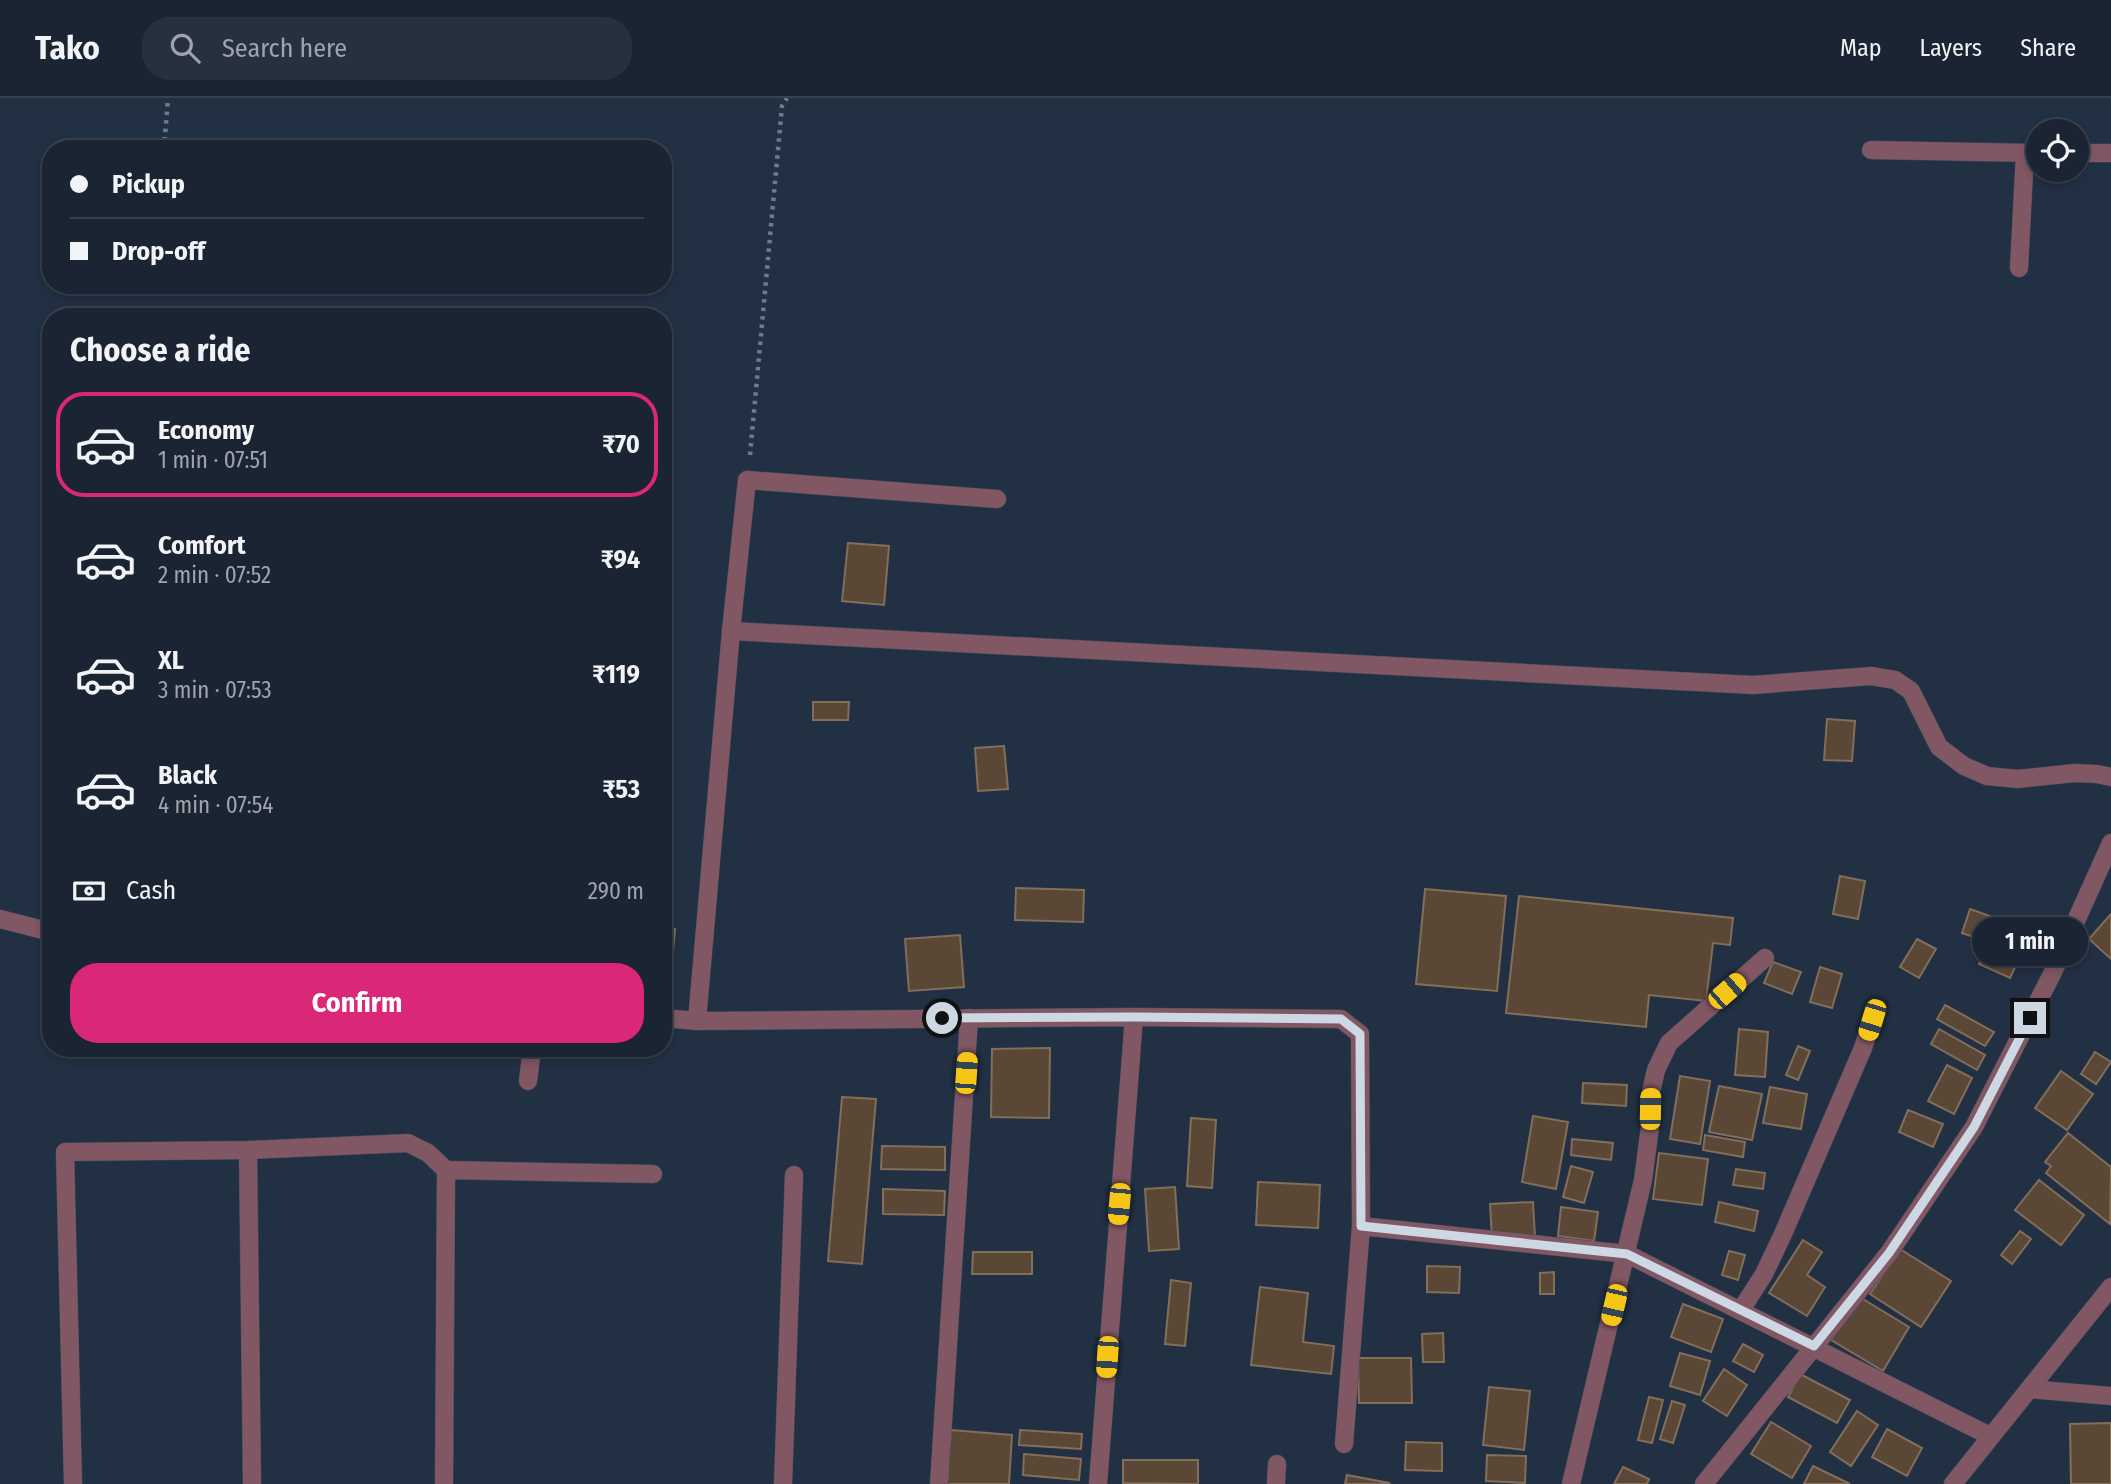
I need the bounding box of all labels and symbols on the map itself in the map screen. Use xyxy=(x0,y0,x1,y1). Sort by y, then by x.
callout: 1 min xyxy=(1972,916,2088,965)
car xyxy=(1705,969,1750,1013)
car xyxy=(1856,997,1889,1043)
route start xyxy=(926,1002,958,1034)
route end xyxy=(2014,1002,2046,1034)
car xyxy=(955,1051,978,1095)
car xyxy=(1640,1088,1661,1130)
car xyxy=(1107,1182,1132,1226)
car xyxy=(1600,1282,1629,1328)
car xyxy=(1096,1335,1119,1379)

